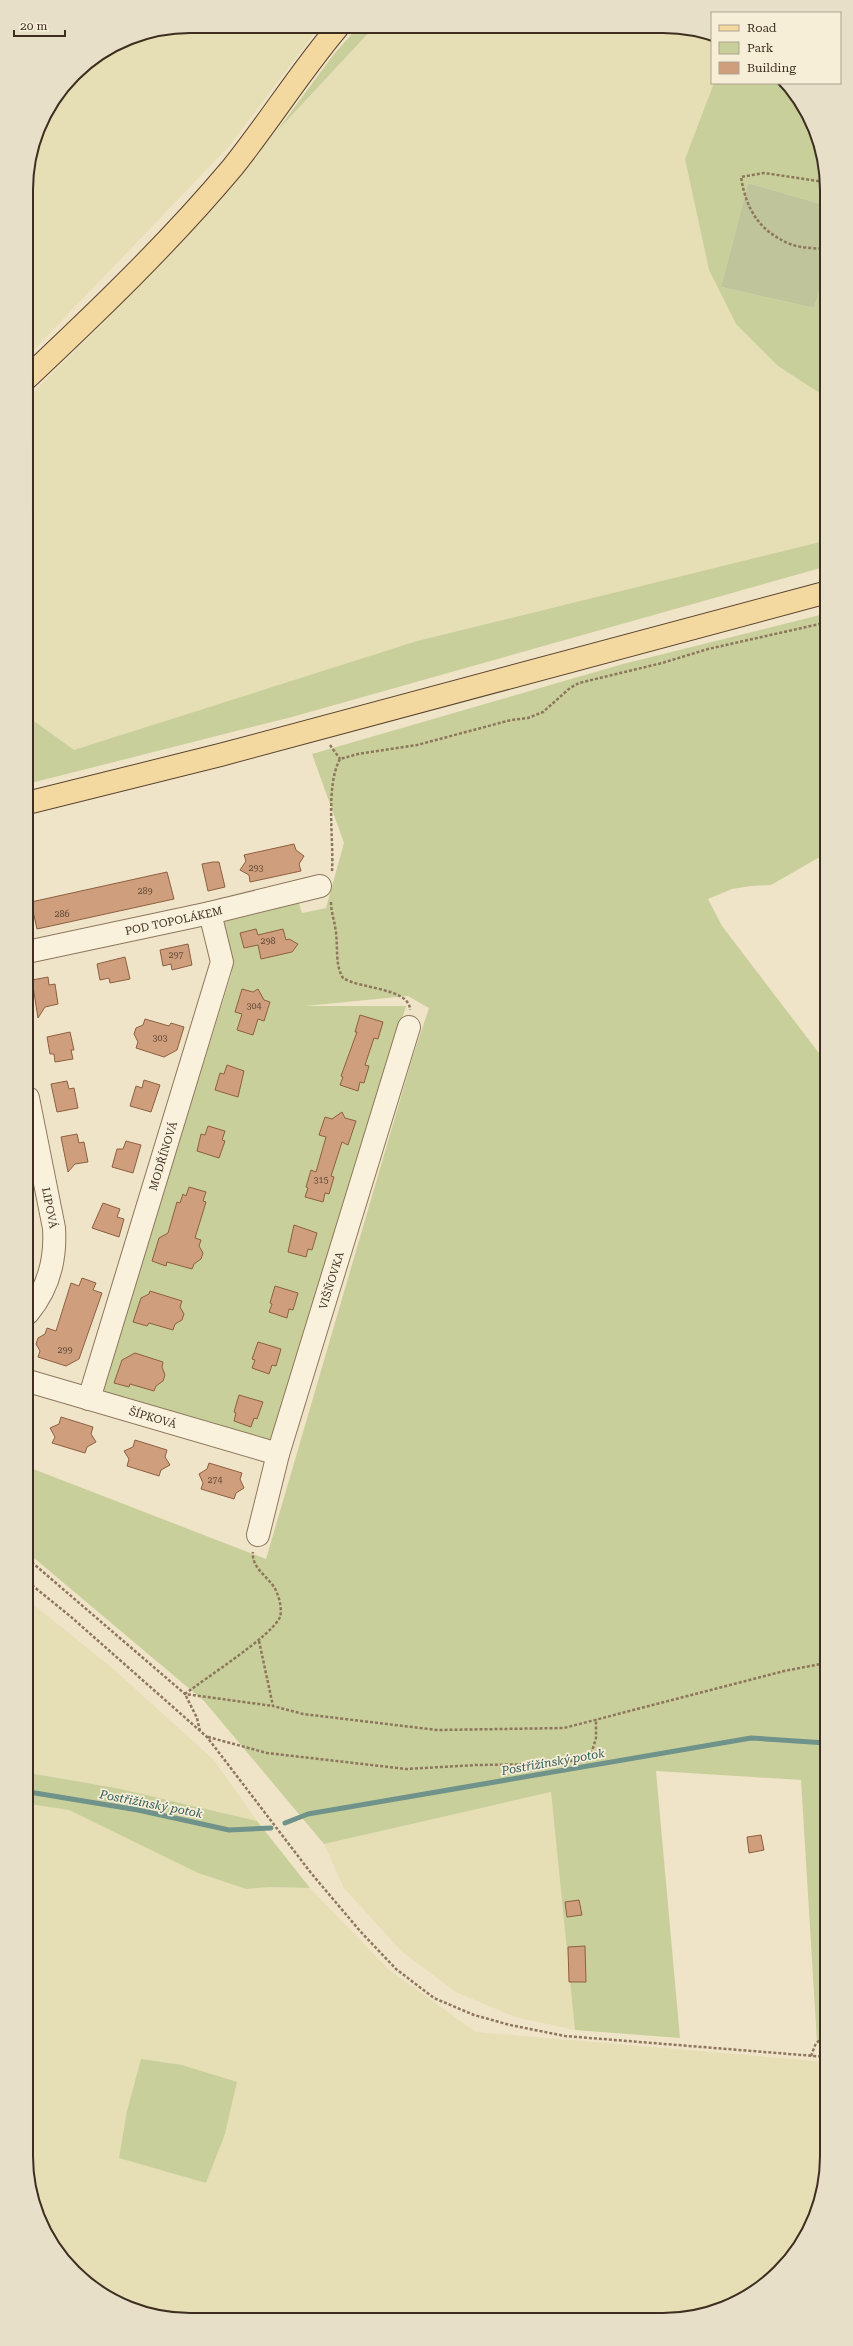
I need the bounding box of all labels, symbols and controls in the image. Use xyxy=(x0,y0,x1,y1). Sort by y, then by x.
scale bar xyxy=(14,12,65,38)
legend xyxy=(711,12,841,84)
text: 20 m xyxy=(20,19,47,33)
text: Road xyxy=(747,21,777,35)
text: Park xyxy=(747,41,774,55)
text: Building xyxy=(747,61,796,75)
house number: 293 xyxy=(248,863,264,873)
house number: 289 xyxy=(137,886,153,896)
street label: POD TOPOLÁKEM xyxy=(124,904,224,937)
house number: 286 xyxy=(54,909,70,919)
house number: 298 xyxy=(260,936,276,946)
house number: 297 xyxy=(168,950,184,960)
house number: 304 xyxy=(246,1001,262,1011)
house number: 303 xyxy=(152,1033,168,1043)
street label: MODŘÍNOVÁ xyxy=(146,1119,180,1192)
house number: 315 xyxy=(313,1175,329,1185)
street label: LIPOVÁ xyxy=(40,1186,61,1230)
street label: VIŠŇOVKA xyxy=(316,1250,346,1311)
house number: 299 xyxy=(57,1345,73,1355)
street label: ŠÍPKOVÁ xyxy=(128,1403,179,1431)
house number: 274 xyxy=(207,1475,223,1485)
water label: Postřižínský potok xyxy=(499,1746,606,1778)
water label: Postřižínský potok xyxy=(97,1787,204,1821)

